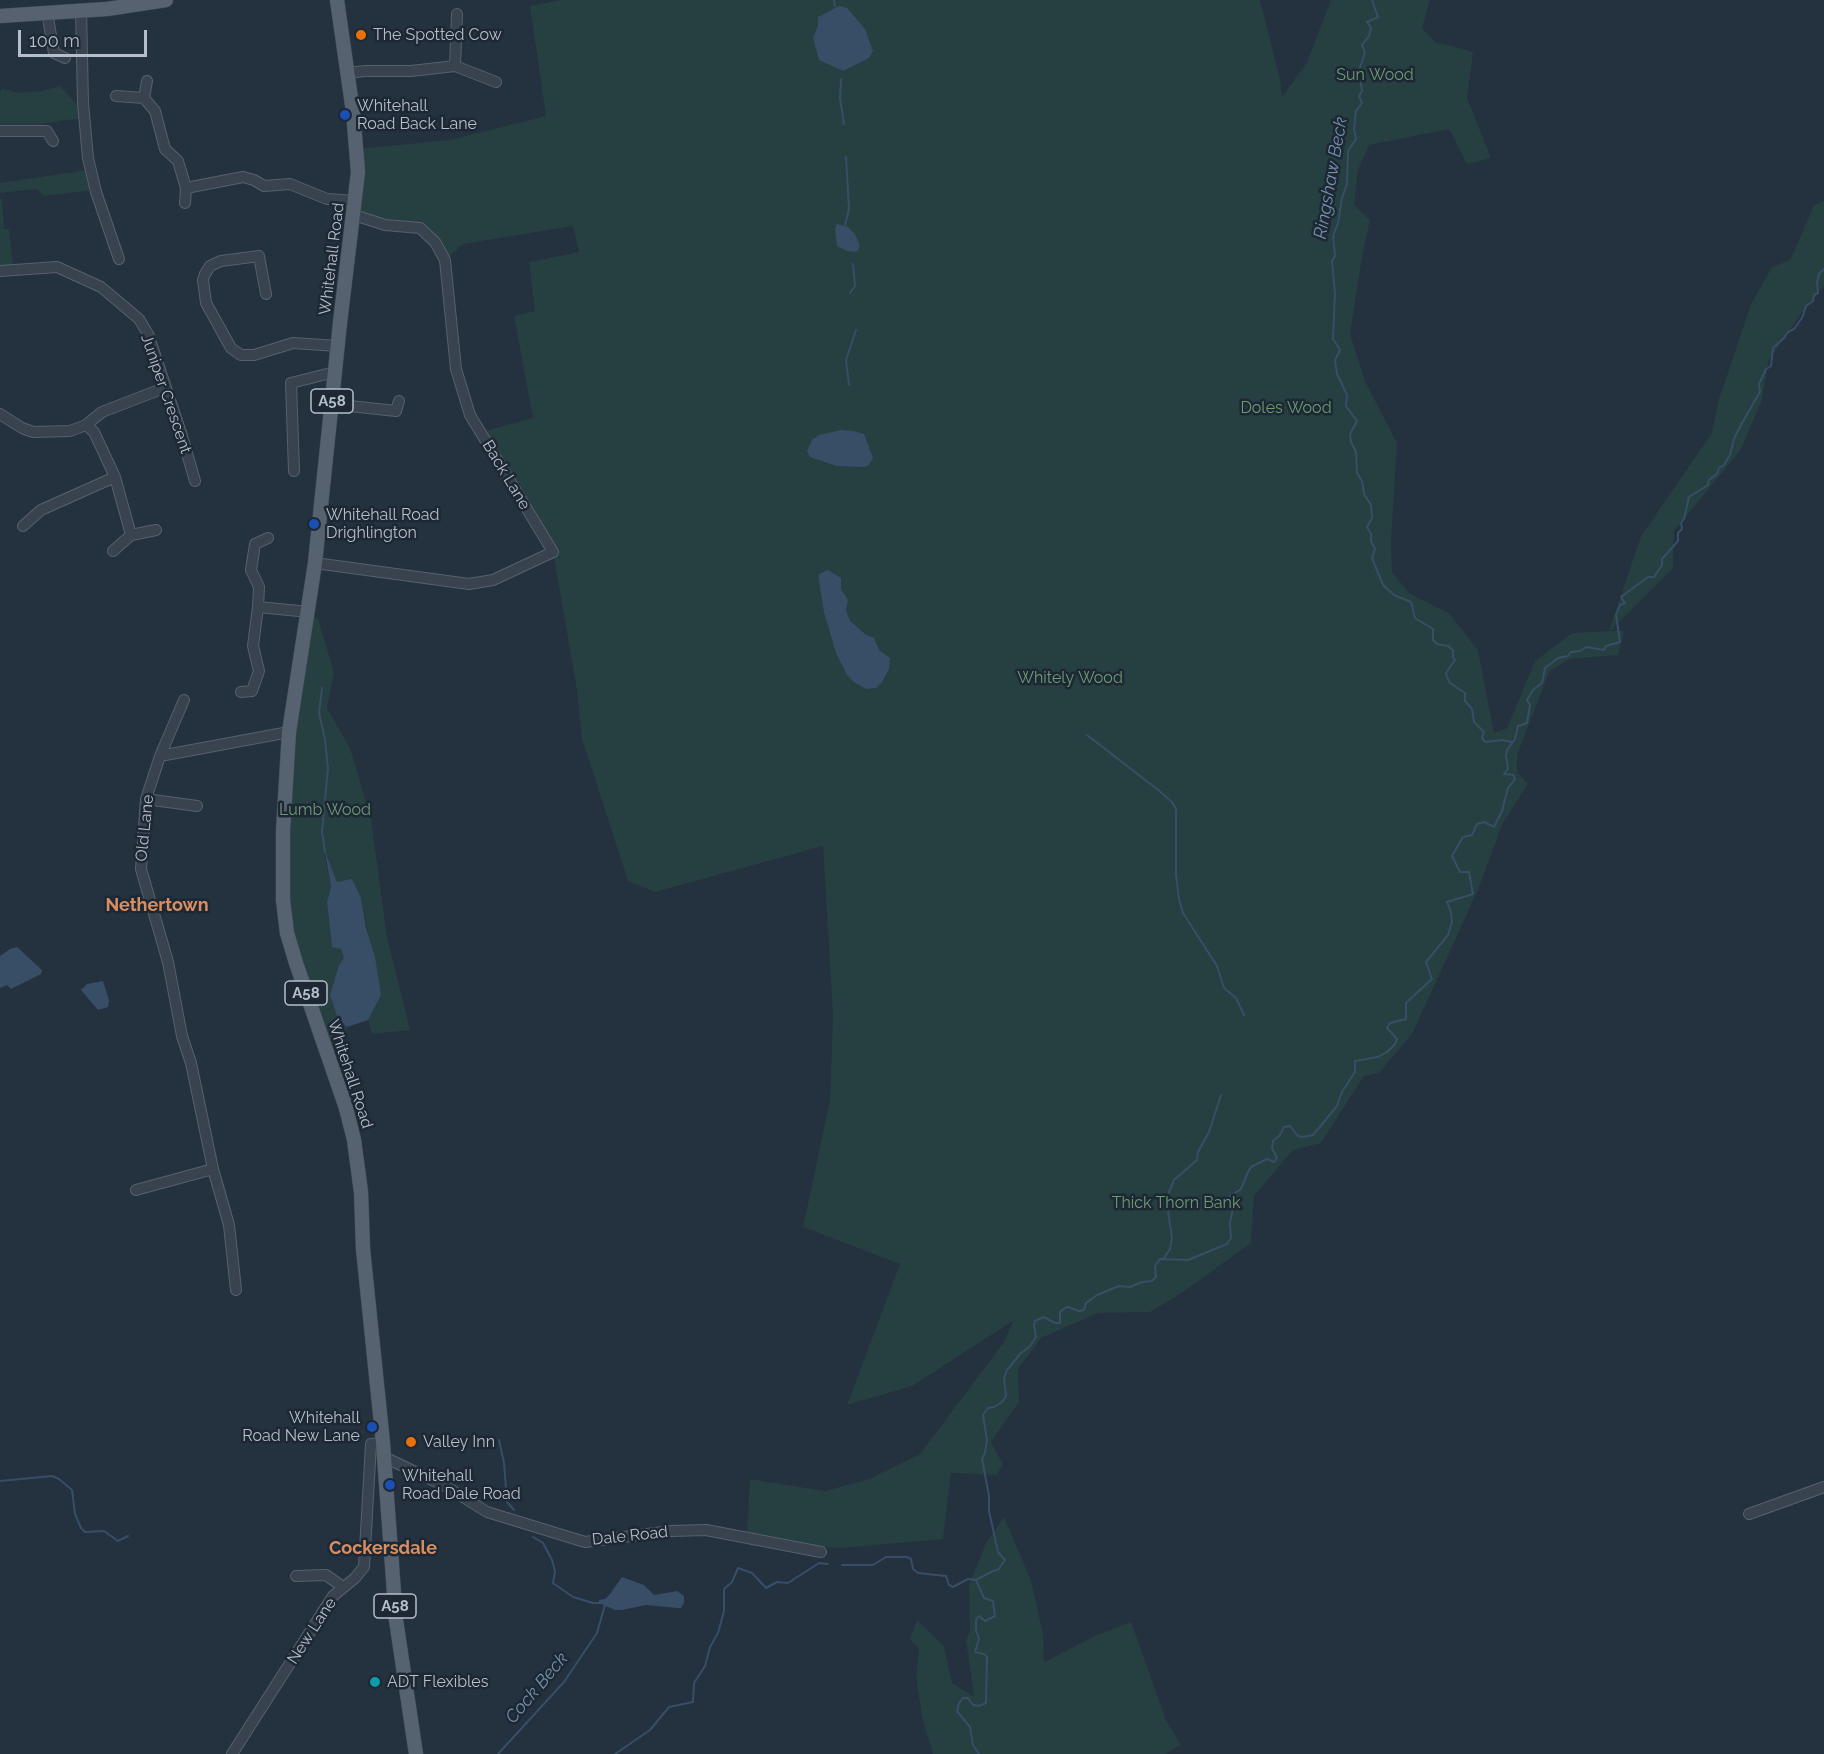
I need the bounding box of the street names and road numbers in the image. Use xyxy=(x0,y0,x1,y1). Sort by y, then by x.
street label: Whitehall Road xyxy=(316,202,348,316)
street label: Juniper Crescent xyxy=(137,332,195,456)
road number: A58 xyxy=(311,389,353,413)
street label: Back Lane xyxy=(478,437,534,513)
street label: Old Lane xyxy=(132,794,158,862)
road number: A58 xyxy=(285,981,327,1005)
street label: Whitehall Road xyxy=(323,1017,377,1131)
street label: Dale Road xyxy=(591,1522,669,1550)
street label: New Lane xyxy=(283,1594,341,1668)
road number: A58 xyxy=(374,1594,416,1618)

